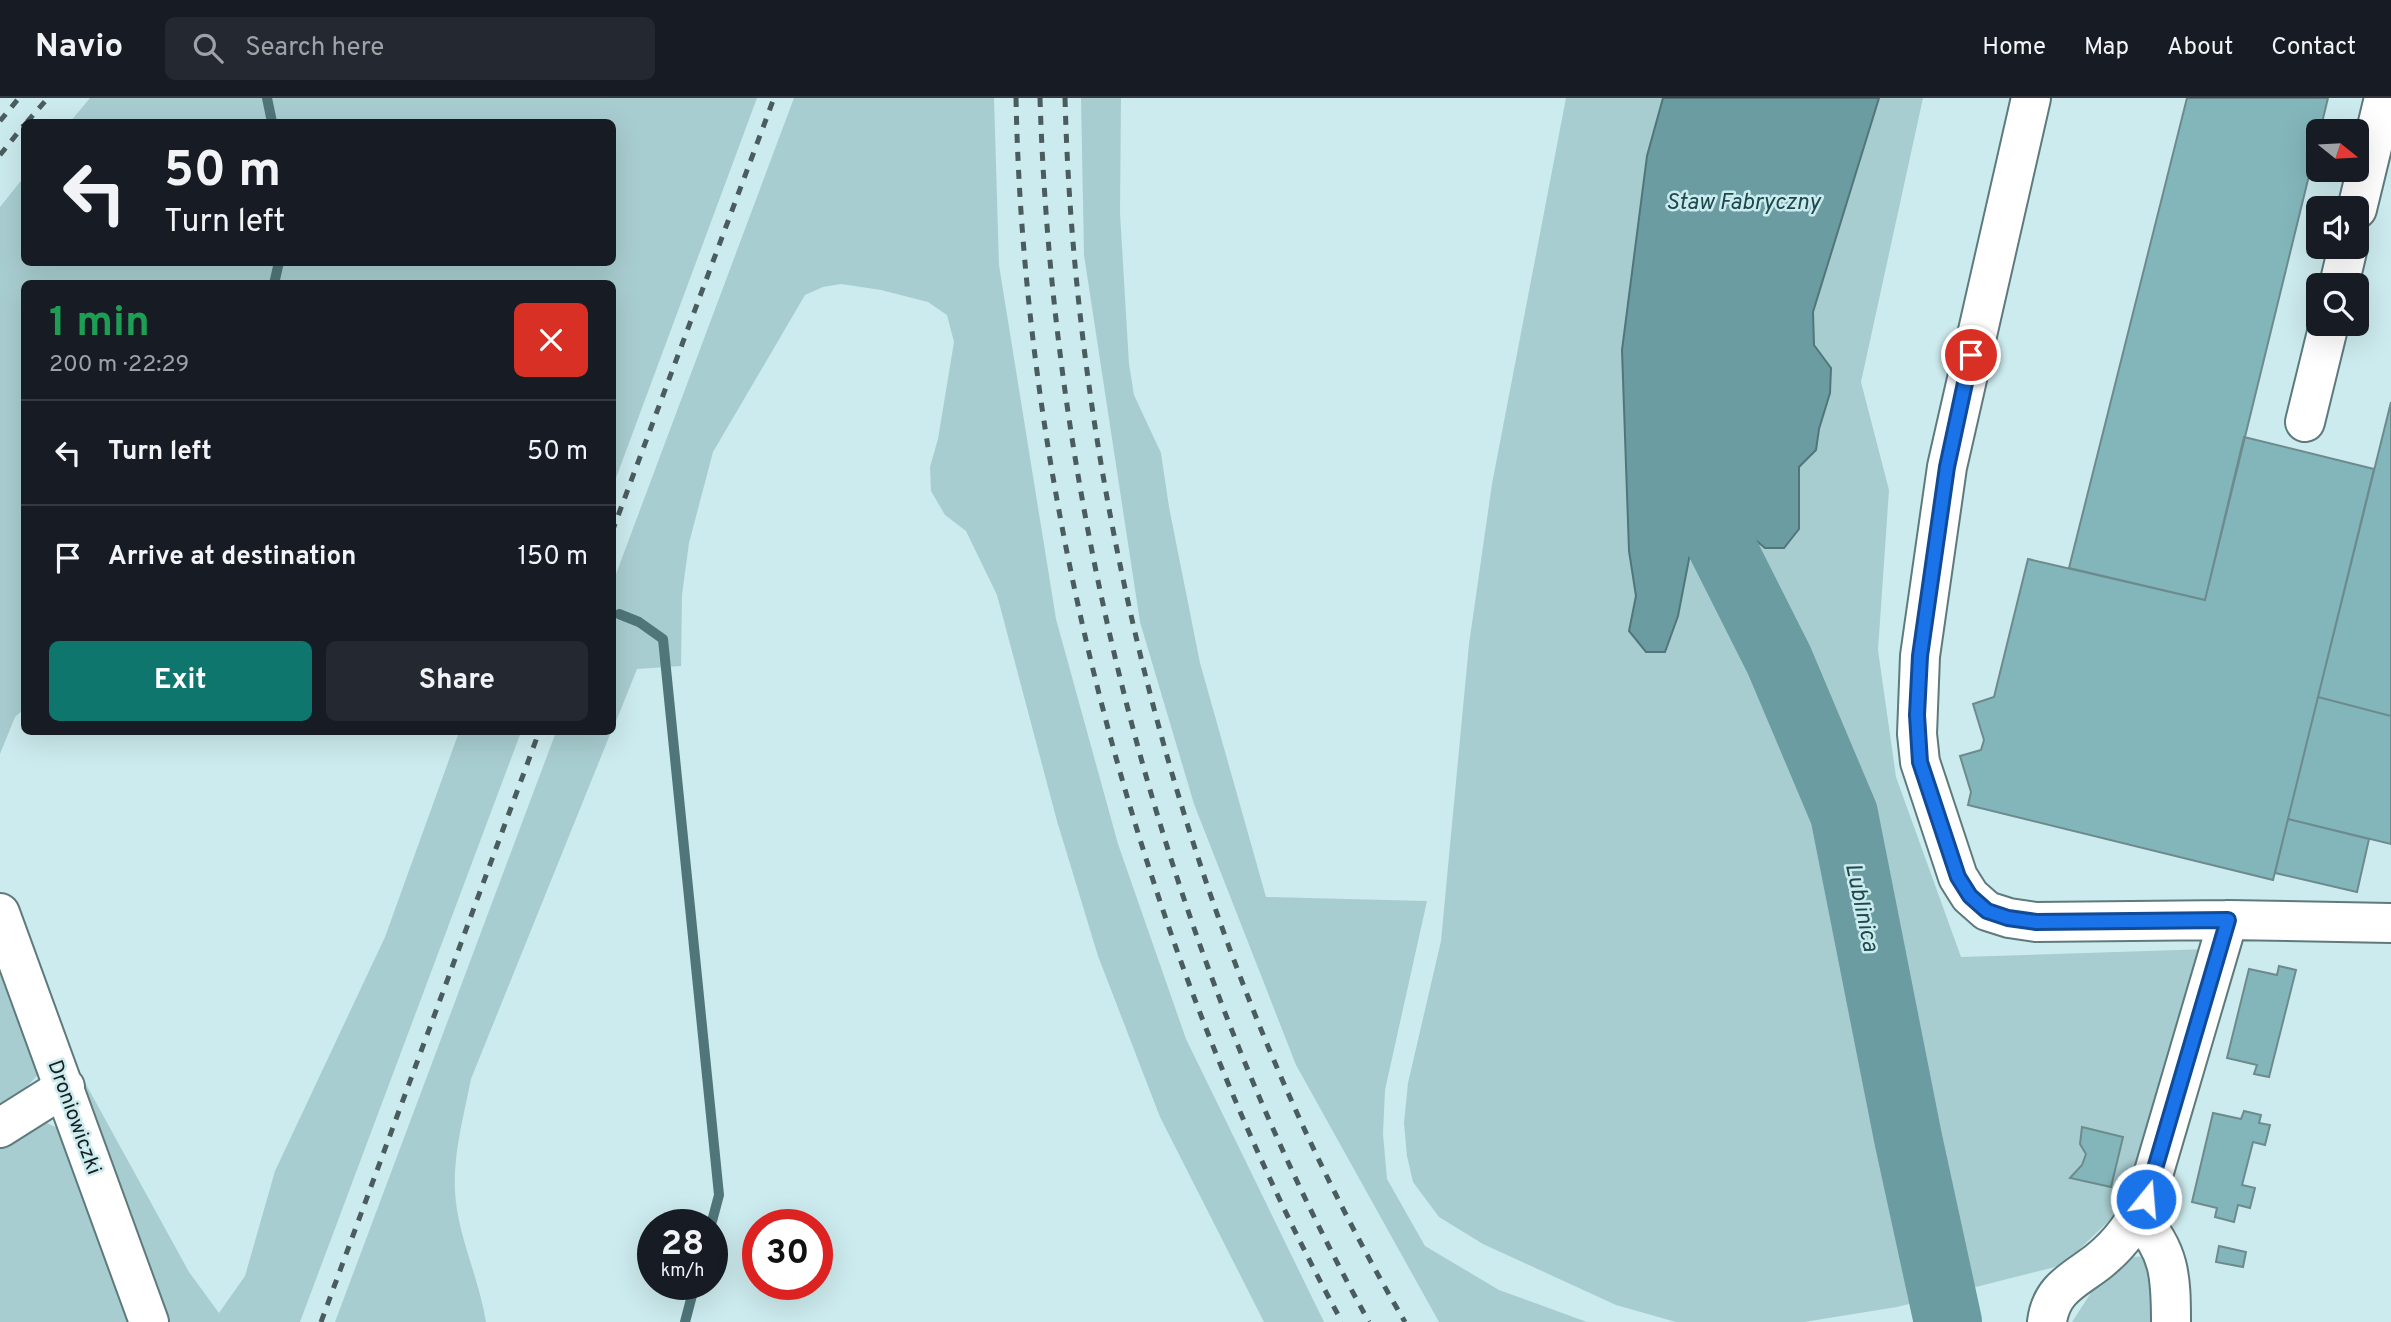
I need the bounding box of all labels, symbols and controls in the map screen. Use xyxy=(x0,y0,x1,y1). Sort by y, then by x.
search box xyxy=(165,17,655,80)
text: Navio xyxy=(35,27,123,69)
icon: search xyxy=(189,29,227,67)
text: Search here xyxy=(245,32,384,65)
text: Home xyxy=(1982,33,2046,63)
text: Map xyxy=(2084,33,2129,63)
text: About xyxy=(2167,33,2233,63)
text: Contact xyxy=(2271,33,2356,63)
north arrow xyxy=(2306,119,2370,182)
map controls xyxy=(2306,119,2369,336)
text: 50 m xyxy=(164,142,281,204)
icon: left xyxy=(49,147,140,238)
water label: Staw Fabryczny xyxy=(1666,189,1822,218)
button: sound xyxy=(2306,196,2369,259)
text: Turn left xyxy=(164,203,285,243)
button: search xyxy=(2306,273,2369,336)
text: 1 min xyxy=(49,298,150,351)
button: close xyxy=(514,303,588,377)
pin xyxy=(1941,325,2001,385)
icon: arrive xyxy=(1952,336,1990,374)
text: 200 m · 22:29 xyxy=(49,351,189,380)
icon: left xyxy=(49,434,87,472)
text: Turn left xyxy=(108,436,212,469)
text: 50 m xyxy=(527,436,588,469)
icon: arrive xyxy=(49,539,87,577)
text: Arrive at destination xyxy=(108,541,356,574)
text: 150 m xyxy=(517,541,588,574)
button: Exit xyxy=(49,641,312,721)
button: Share xyxy=(326,641,588,721)
water label: Lublinica xyxy=(1837,861,1884,954)
street label: Droniowiczki xyxy=(40,1056,107,1179)
position arrow xyxy=(2109,1162,2183,1236)
speed limit sign: 30 xyxy=(742,1209,833,1300)
text: 28 xyxy=(661,1223,704,1267)
text: km/h xyxy=(661,1260,704,1283)

